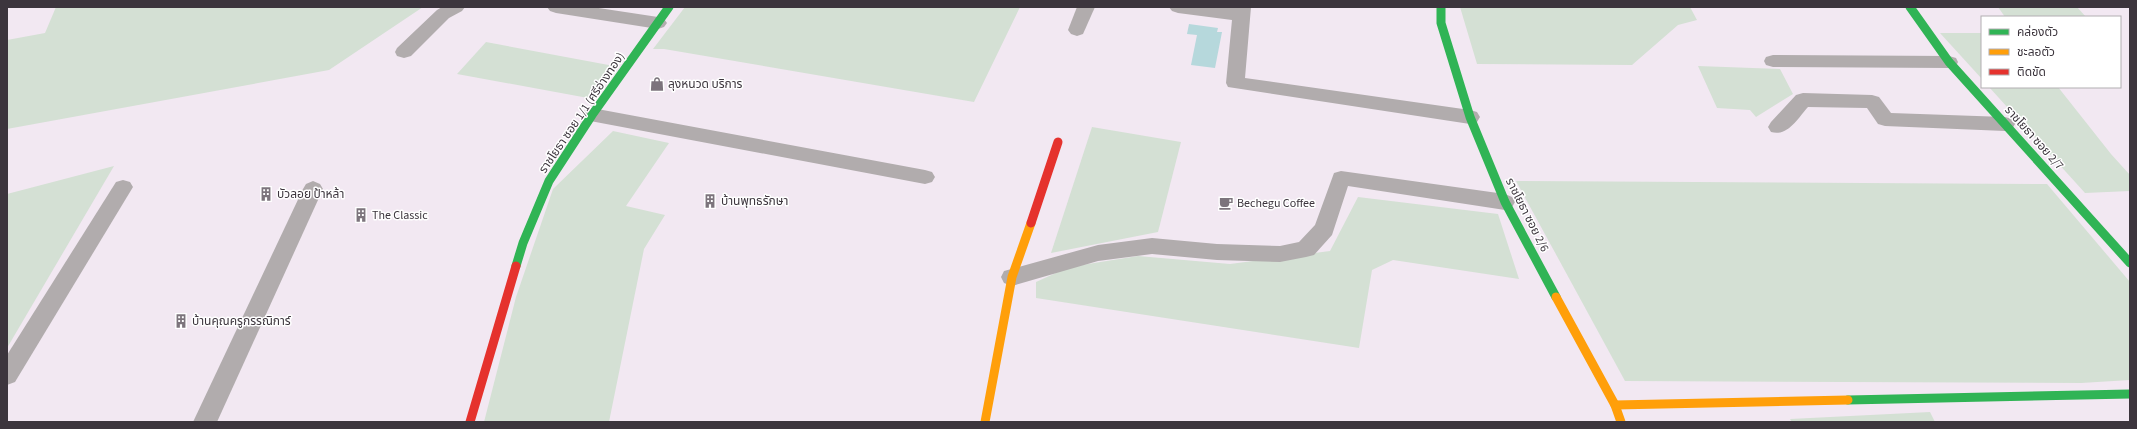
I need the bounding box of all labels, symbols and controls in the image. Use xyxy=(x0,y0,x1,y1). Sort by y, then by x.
legend xyxy=(1981,16,2121,88)
text: คล่องตัว xyxy=(2017,24,2058,41)
text: ชะลอตัว xyxy=(2017,44,2055,61)
street label: ราชโยธา ซอย 1/1 (ศรีอ่างทอง) xyxy=(535,49,629,177)
text: ติดขัด xyxy=(2017,64,2046,81)
shop icon: ลุงหนวด บริการ xyxy=(649,76,665,92)
place label: ลุงหนวด บริการ xyxy=(668,76,743,93)
street label: ราชโยธา ซอย 2/7 xyxy=(2001,102,2067,174)
street label: ราชโยธา ซอย 2/6 xyxy=(1501,175,1553,255)
building icon: บัวลอย ป้าหล้า xyxy=(258,186,274,202)
place label: บัวลอย ป้าหล้า xyxy=(277,186,344,203)
building icon: บ้านพุทธรักษา xyxy=(702,193,718,209)
place label: บ้านพุทธรักษา xyxy=(721,193,788,210)
cafe icon: Bechegu Coffee xyxy=(1218,195,1234,211)
place label: Bechegu Coffee xyxy=(1237,195,1315,212)
building icon: The Classic xyxy=(353,207,369,223)
place label: The Classic xyxy=(372,207,428,224)
building icon: บ้านคุณครูกรรณิการ์ xyxy=(173,313,189,329)
place label: บ้านคุณครูกรรณิการ์ xyxy=(192,313,291,330)

